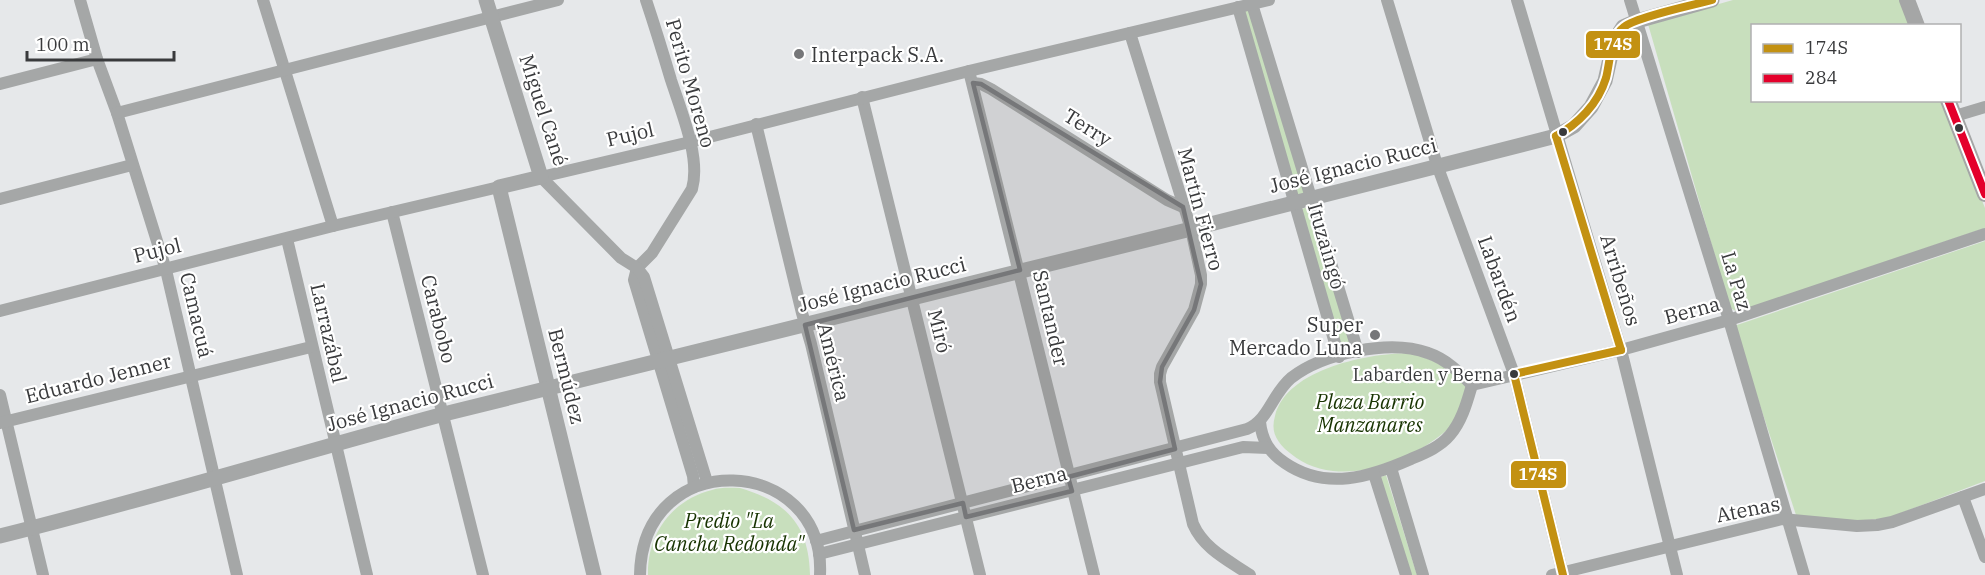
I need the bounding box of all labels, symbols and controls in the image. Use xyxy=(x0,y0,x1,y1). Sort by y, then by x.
street label: Perito Moreno xyxy=(660,15,722,151)
scale bar xyxy=(27,24,174,62)
legend xyxy=(1751,24,1961,102)
line badge: 174S xyxy=(1585,30,1641,59)
text: 100 m xyxy=(36,33,90,56)
text: 174S xyxy=(1594,34,1632,54)
text: 174S xyxy=(1805,36,1848,59)
place label: Interpack S.A. xyxy=(811,41,944,68)
marker: Interpack S.A. xyxy=(792,47,806,61)
street label: Miguel Cané xyxy=(513,51,575,169)
text: 284 xyxy=(1805,66,1837,89)
street label: Terry xyxy=(1059,102,1117,152)
street label: Pujol xyxy=(603,115,657,153)
unlabelled marker xyxy=(1953,122,1965,134)
unlabelled marker xyxy=(1557,126,1569,138)
street label: José Ignacio Rucci xyxy=(1266,131,1440,199)
street label: Martín Fierro xyxy=(1172,145,1230,273)
street label: Ituzaingó xyxy=(1302,200,1352,292)
street label: Pujol xyxy=(130,231,184,269)
street label: Arribeños xyxy=(1594,231,1648,329)
street label: Labardén xyxy=(1472,232,1528,326)
street label: La Paz xyxy=(1715,248,1759,314)
street label: José Ignacio Rucci xyxy=(795,250,969,318)
street label: Santander xyxy=(1027,267,1075,369)
street label: Camacuá xyxy=(174,269,220,361)
street label: Carabobo xyxy=(415,272,463,366)
street label: Larrazábal xyxy=(304,281,354,385)
street label: Berna xyxy=(1661,290,1723,330)
street label: Miró xyxy=(922,306,958,356)
place label: Super Mercado Luna xyxy=(1229,311,1363,361)
street label: América xyxy=(811,320,857,404)
street label: Bermúdez xyxy=(542,325,592,427)
marker: Super Mercado Luna xyxy=(1368,328,1382,342)
street label: Eduardo Jenner xyxy=(22,347,174,409)
place label: Labarden y Berna xyxy=(1353,363,1503,386)
street label: José Ignacio Rucci xyxy=(324,367,496,437)
marker: Labarden y Berna xyxy=(1508,368,1520,380)
park label: Plaza Barrio Manzanares xyxy=(1315,388,1424,438)
street label: Berna xyxy=(1008,459,1070,499)
line badge: 174S xyxy=(1510,460,1567,489)
text: 174S xyxy=(1519,464,1557,484)
street label: Atenas xyxy=(1714,490,1782,528)
park label: Predio "La Cancha Redonda" xyxy=(654,507,805,557)

